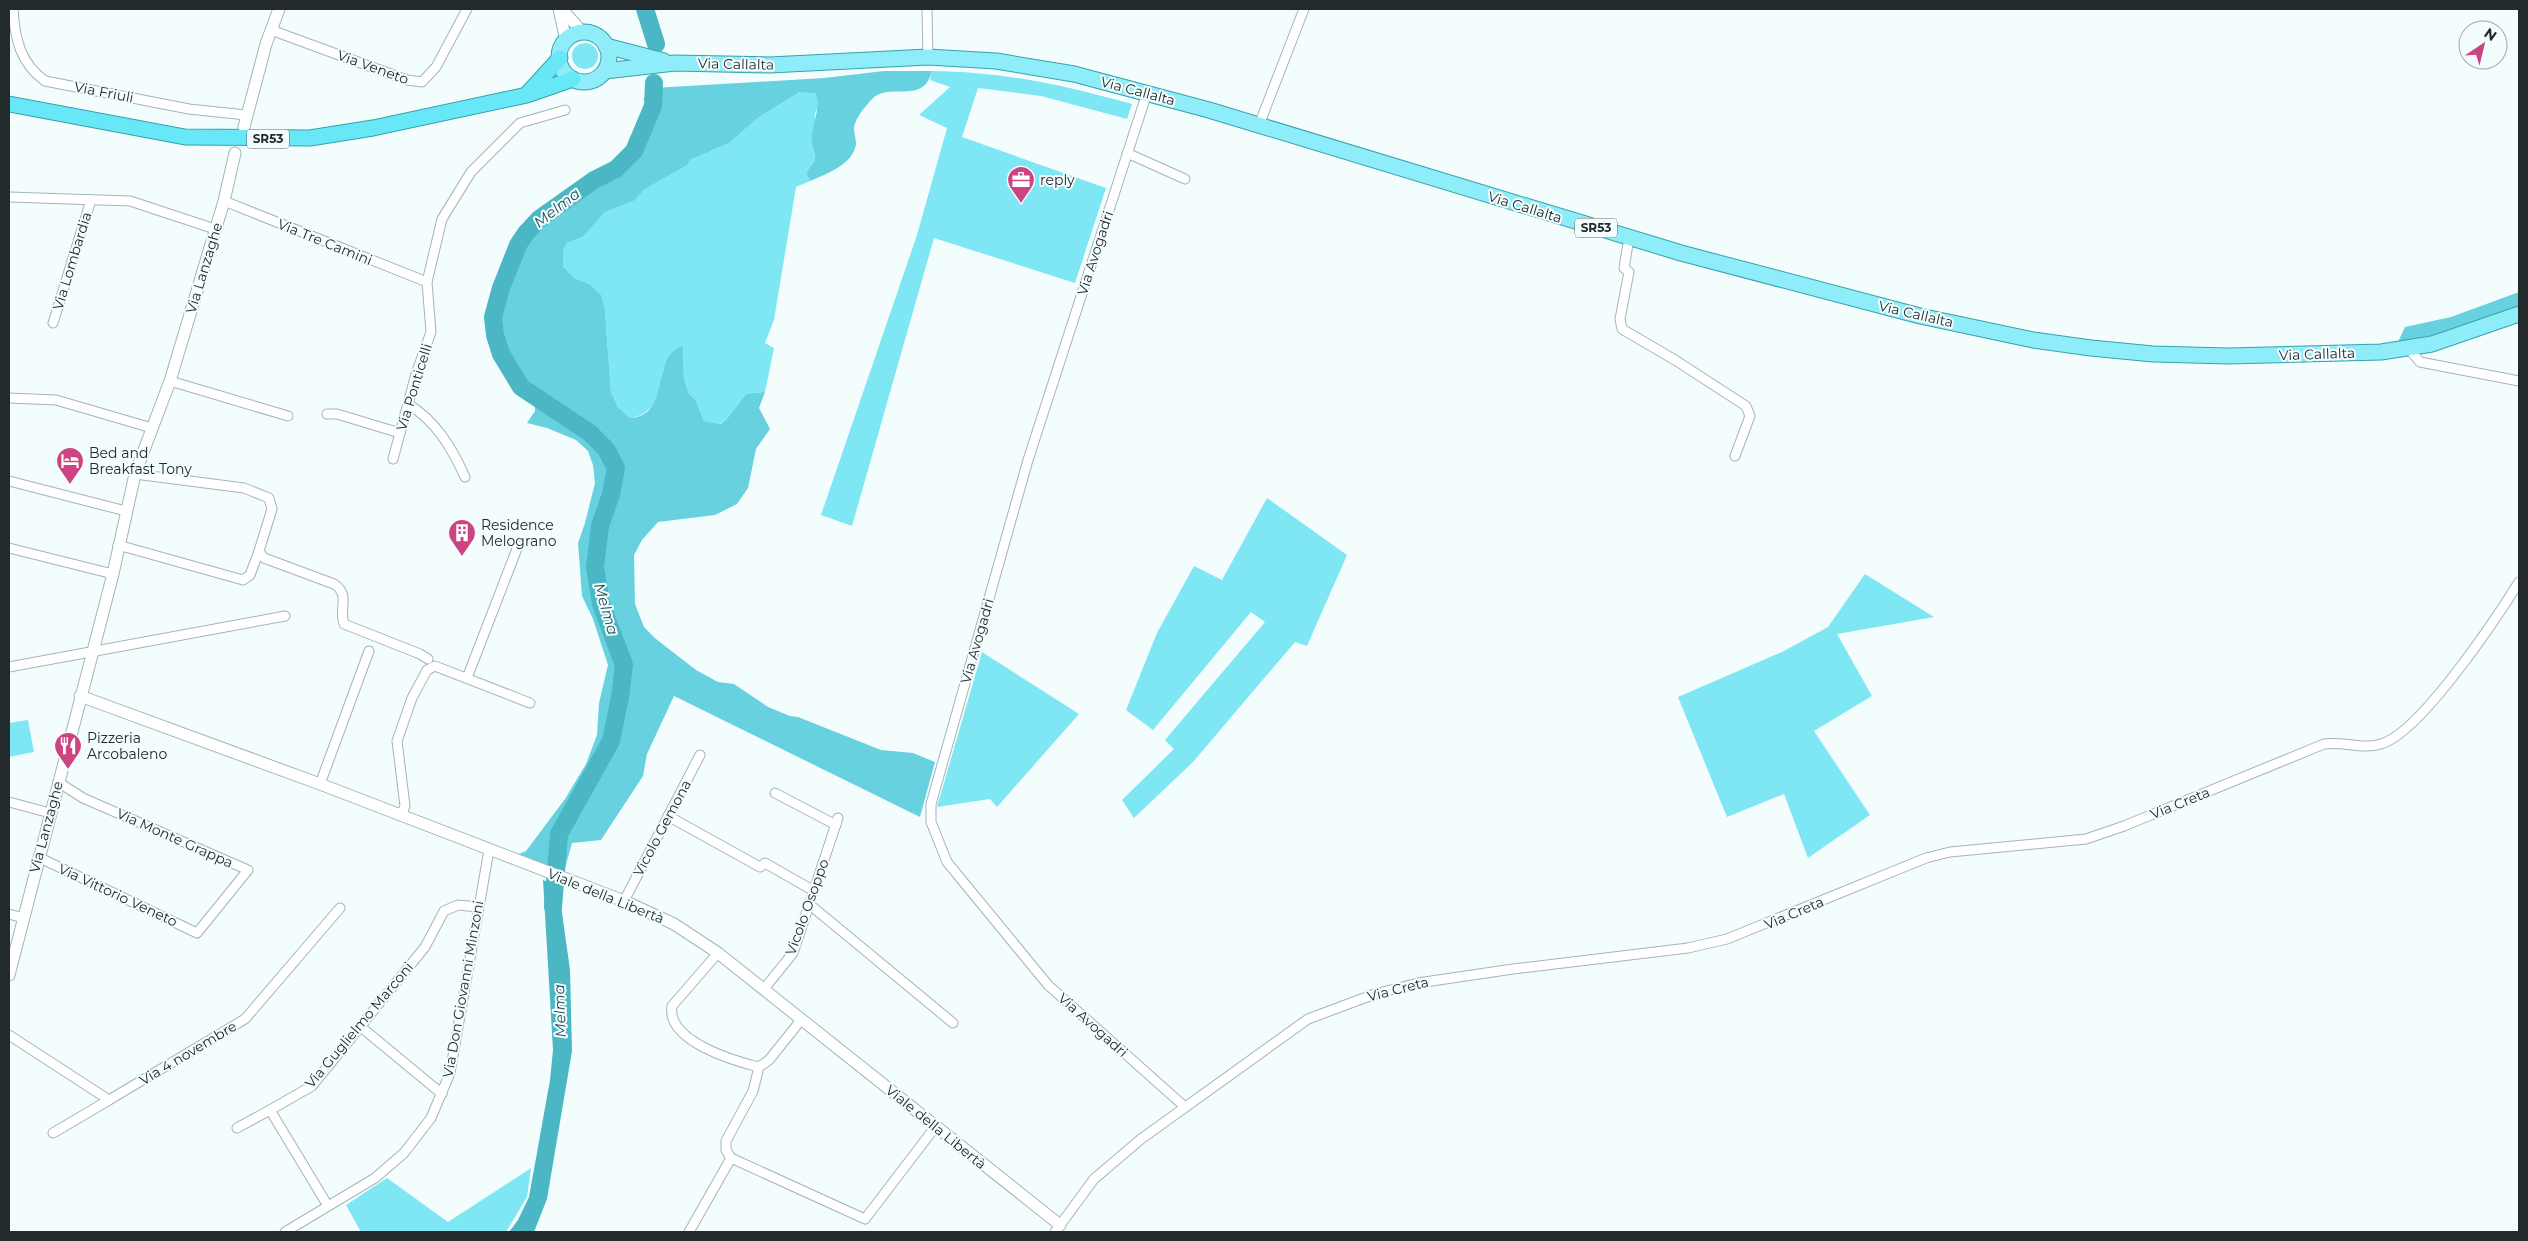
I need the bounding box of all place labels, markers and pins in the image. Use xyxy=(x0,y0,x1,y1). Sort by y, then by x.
office icon: reply xyxy=(1006,165,1036,204)
place label: reply xyxy=(1040,171,1075,189)
place label: Bed and Breakfast Tony xyxy=(89,444,192,478)
hotel icon: Bed and Breakfast Tony xyxy=(55,446,85,485)
place label: Residence Melograno xyxy=(481,516,557,550)
building icon: Residence Melograno xyxy=(447,518,477,557)
place label: Pizzeria Arcobaleno xyxy=(87,729,167,763)
restaurant icon: Pizzeria Arcobaleno xyxy=(53,731,83,770)

